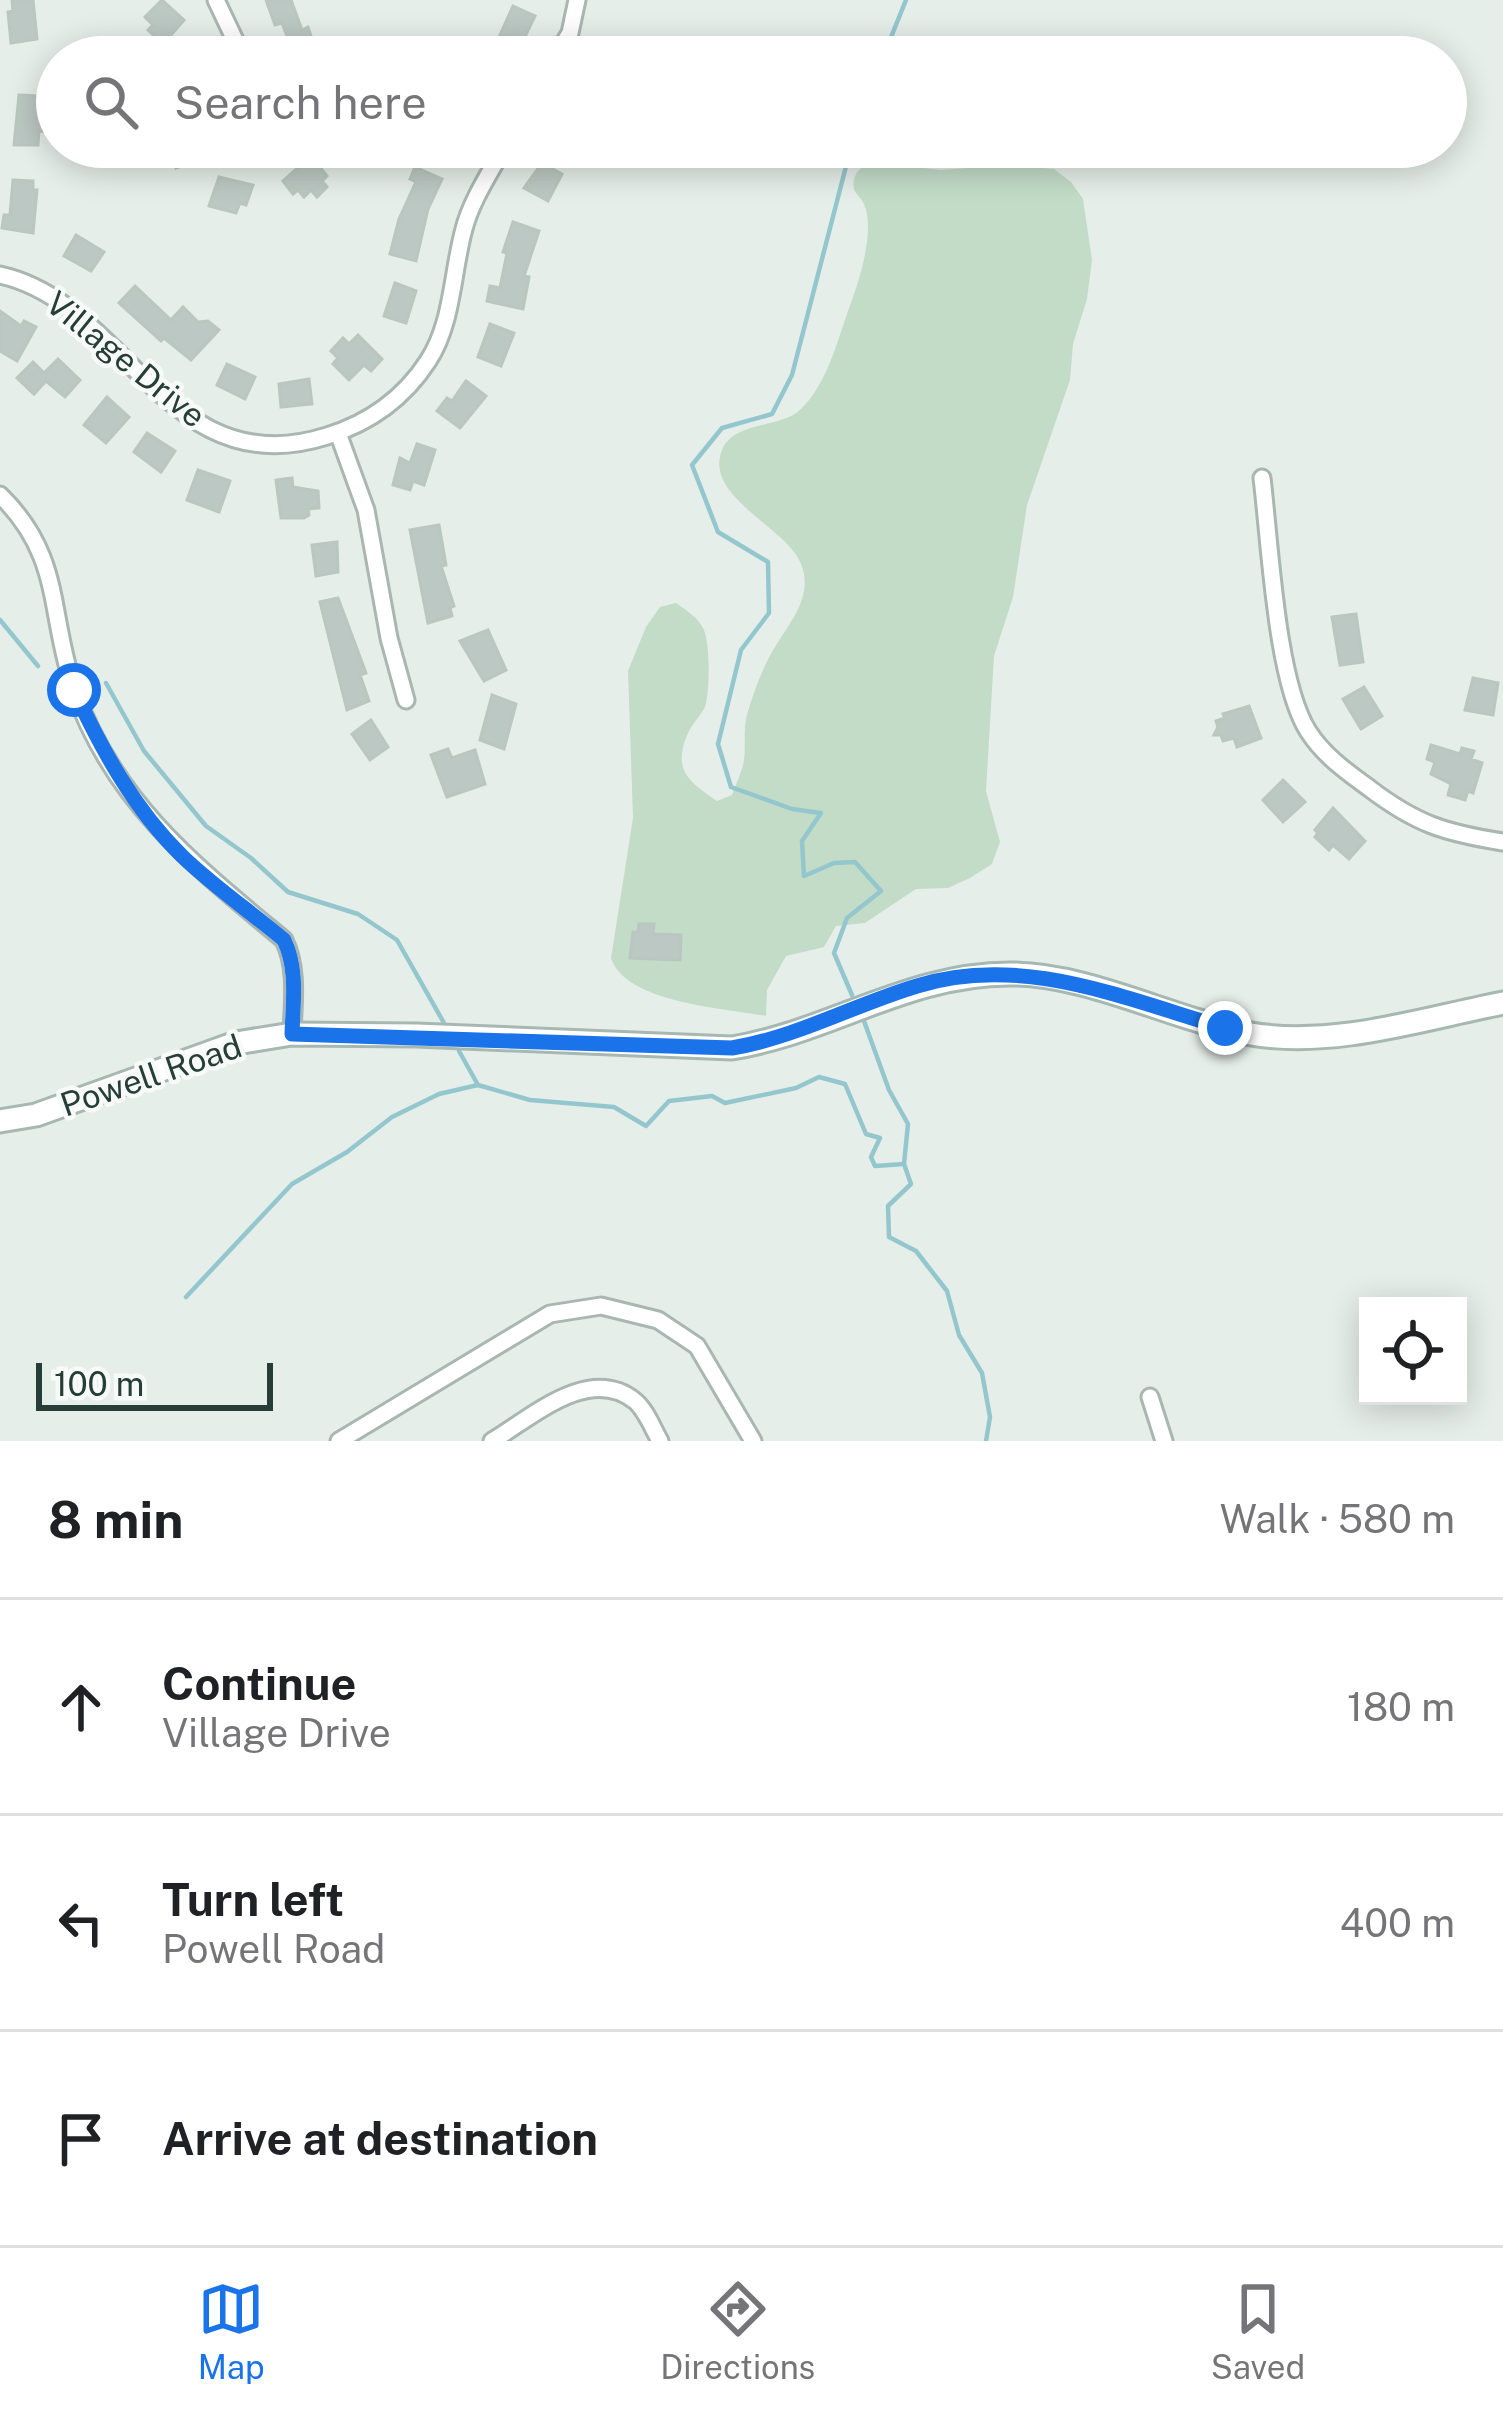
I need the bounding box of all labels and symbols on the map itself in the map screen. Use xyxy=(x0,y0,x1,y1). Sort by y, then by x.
street label: Village Drive xyxy=(39,283,213,435)
route start xyxy=(47,663,101,717)
route end xyxy=(1198,1001,1252,1055)
street label: Powell Road xyxy=(55,1026,247,1124)
scale bar xyxy=(36,1357,273,1410)

